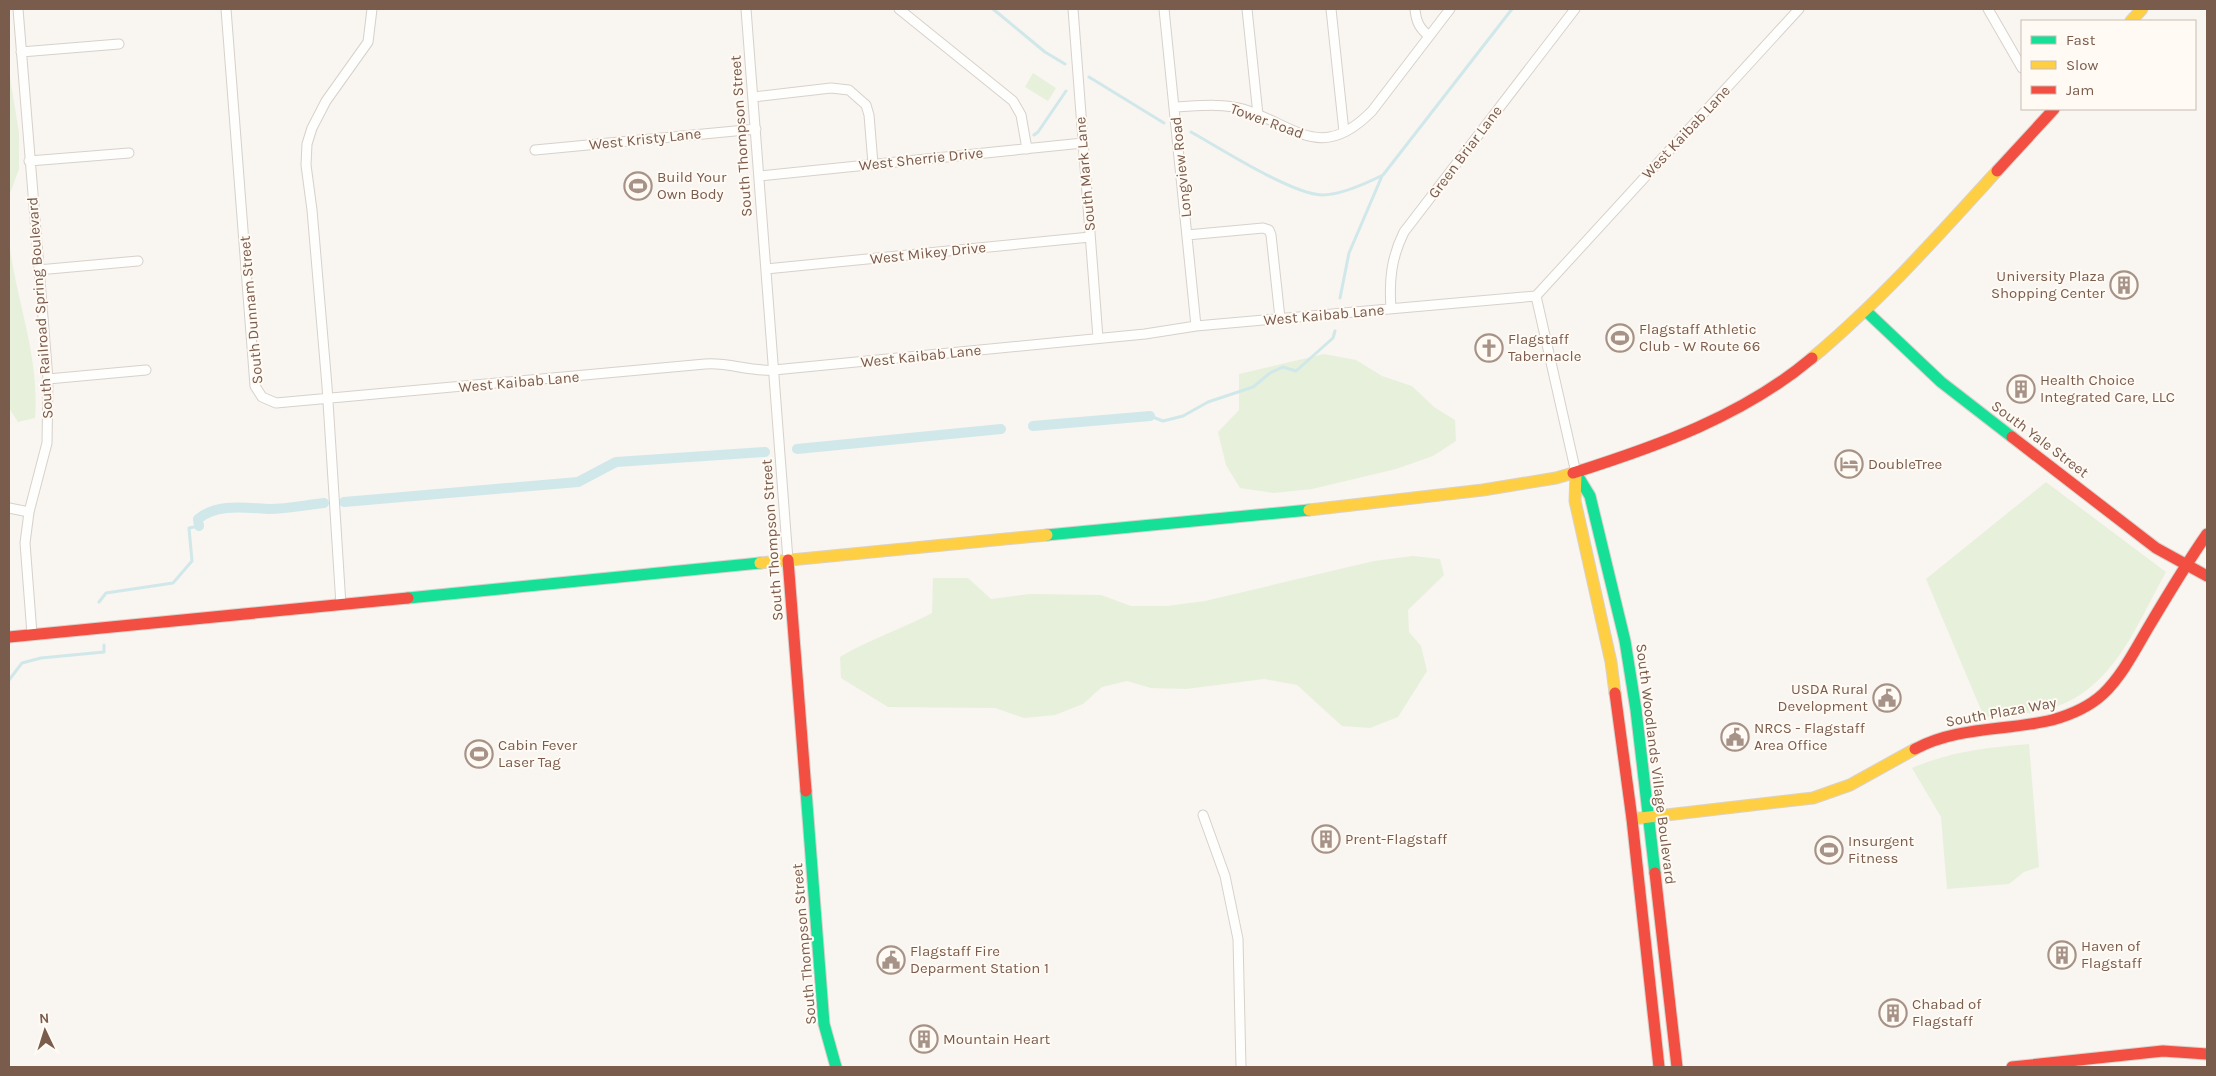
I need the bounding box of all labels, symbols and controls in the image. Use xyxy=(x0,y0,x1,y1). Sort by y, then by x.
legend xyxy=(2021,20,2196,110)
text: Fast xyxy=(2066,31,2096,49)
street label: South Thompson Street xyxy=(726,54,756,217)
text: Slow xyxy=(2066,56,2098,74)
text: Jam xyxy=(2066,81,2094,99)
street label: West Kaibab Lane xyxy=(1638,82,1734,182)
street label: Tower Road xyxy=(1228,99,1306,143)
street label: Green Briar Lane xyxy=(1424,102,1506,202)
street label: South Mark Lane xyxy=(1071,116,1099,232)
street label: Longview Road xyxy=(1167,116,1195,218)
street label: West Kristy Lane xyxy=(588,124,702,154)
street label: West Sherrie Drive xyxy=(858,144,984,174)
place label: Build Your Own Body xyxy=(657,168,727,203)
sports icon: Build Your Own Body xyxy=(623,171,653,201)
street label: South Railroad Spring Boulevard xyxy=(23,196,57,420)
street label: South Dunnam Street xyxy=(236,235,266,385)
street label: West Mikey Drive xyxy=(869,238,987,268)
place label: University Plaza Shopping Center xyxy=(1991,267,2106,302)
building icon: University Plaza Shopping Center xyxy=(2109,270,2139,300)
street label: West Kaibab Lane xyxy=(1263,301,1385,329)
place label: Flagstaff Athletic Club - W Route 66 xyxy=(1639,320,1760,355)
sports icon: Flagstaff Athletic Club - W Route 66 xyxy=(1605,323,1635,353)
place label: Flagstaff Tabernacle xyxy=(1508,330,1581,365)
church icon: Flagstaff Tabernacle xyxy=(1474,333,1504,363)
street label: West Kaibab Lane xyxy=(860,341,982,371)
street label: West Kaibab Lane xyxy=(458,368,580,396)
place label: Health Choice Integrated Care, LLC xyxy=(2040,371,2175,406)
building icon: Health Choice Integrated Care, LLC xyxy=(2006,374,2036,404)
street label: South Yale Street xyxy=(1988,397,2092,482)
hotel icon: DoubleTree xyxy=(1834,449,1864,479)
place label: DoubleTree xyxy=(1868,455,1942,473)
street label: South Thompson Street xyxy=(757,458,787,621)
street label: South Woodlands Village Boulevard xyxy=(1632,643,1680,885)
place label: USDA Rural Development xyxy=(1778,680,1868,715)
public building icon: USDA Rural Development xyxy=(1872,683,1902,713)
street label: South Plaza Way xyxy=(1944,693,2058,731)
place label: NRCS - Flagstaff Area Office xyxy=(1754,719,1866,754)
public building icon: NRCS - Flagstaff Area Office xyxy=(1720,722,1750,752)
place label: Cabin Fever Laser Tag xyxy=(498,736,578,771)
sports icon: Cabin Fever Laser Tag xyxy=(464,739,494,769)
building icon: Prent-Flagstaff xyxy=(1311,824,1341,854)
place label: Prent-Flagstaff xyxy=(1345,830,1448,848)
place label: Insurgent Fitness xyxy=(1848,832,1915,867)
sports icon: Insurgent Fitness xyxy=(1814,835,1844,865)
street label: South Thompson Street xyxy=(788,862,820,1025)
place label: Haven of Flagstaff xyxy=(2081,937,2143,972)
building icon: Haven of Flagstaff xyxy=(2047,940,2077,970)
place label: Flagstaff Fire Deparment Station 1 xyxy=(910,942,1049,977)
public building icon: Flagstaff Fire Deparment Station 1 xyxy=(876,945,906,975)
place label: Chabad of Flagstaff xyxy=(1912,995,1982,1030)
building icon: Chabad of Flagstaff xyxy=(1878,998,1908,1028)
north arrow xyxy=(20,1006,70,1056)
text: N xyxy=(39,1010,50,1027)
building icon: Mountain Heart xyxy=(909,1024,939,1054)
place label: Mountain Heart xyxy=(943,1030,1050,1048)

